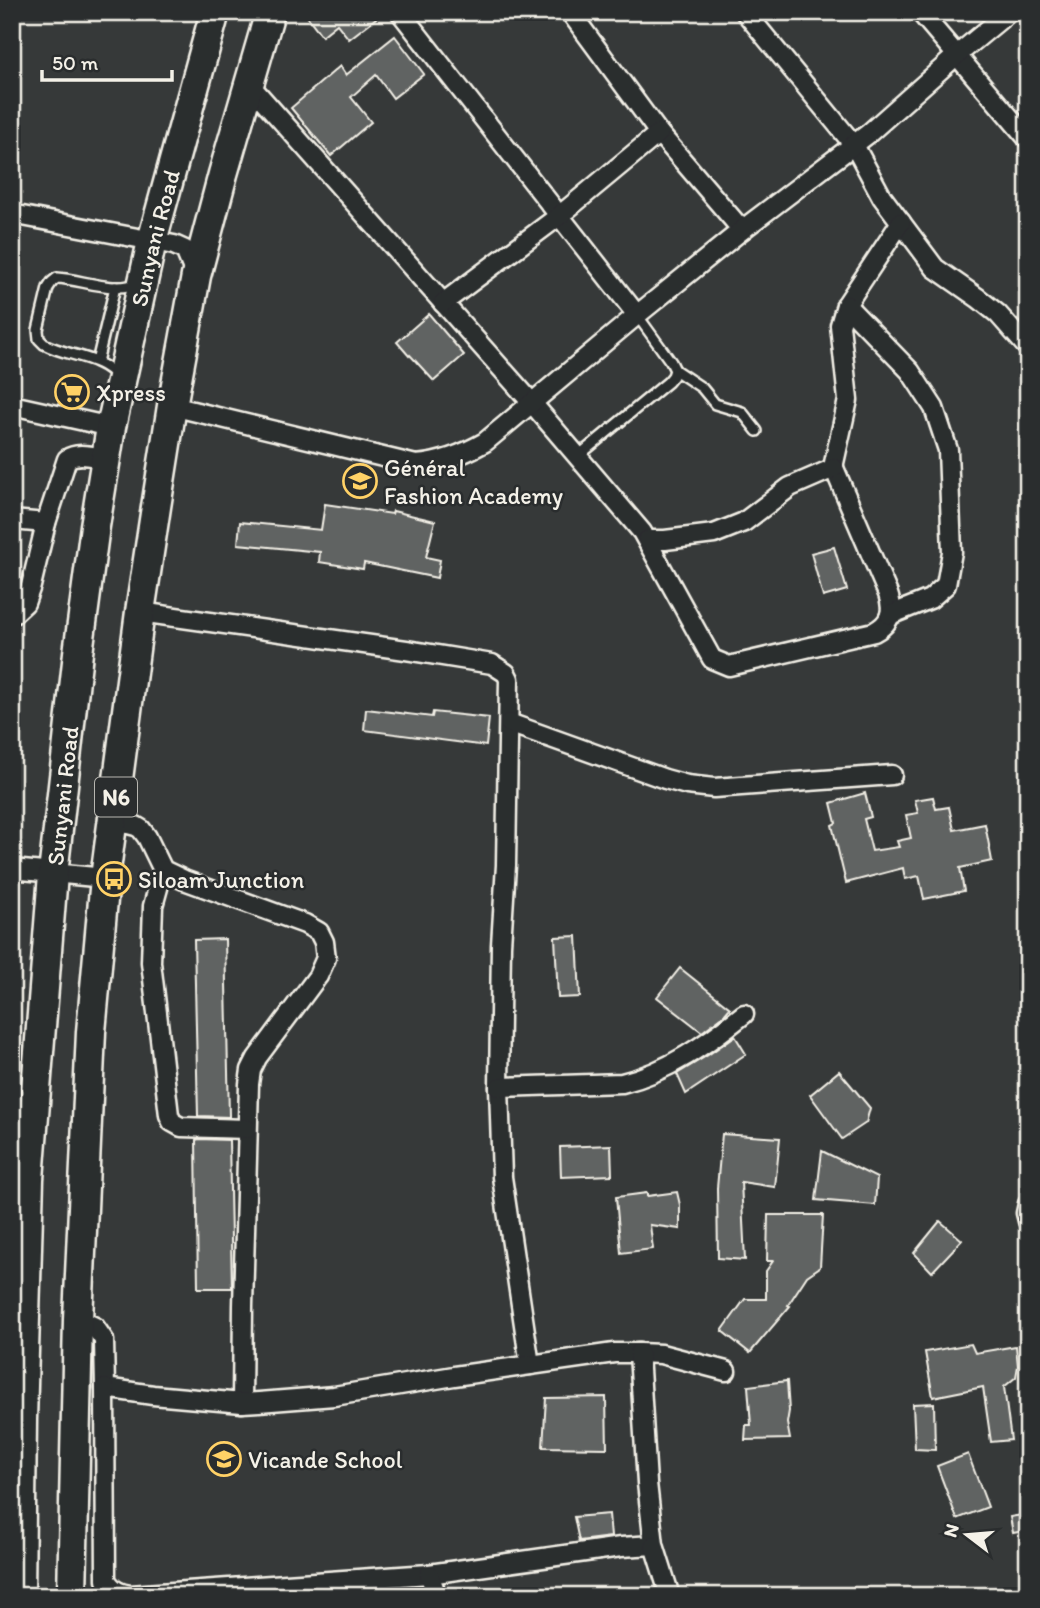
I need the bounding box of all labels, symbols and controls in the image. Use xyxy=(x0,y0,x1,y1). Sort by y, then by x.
scale bar xyxy=(42,38,172,82)
text: 50 m xyxy=(52,50,99,75)
street label: Sunyani Road xyxy=(124,166,186,309)
supermarket icon: Xpress xyxy=(53,373,91,411)
place label: Xpress xyxy=(96,378,166,407)
place label: Général Fashion Academy xyxy=(384,453,563,510)
school or university icon: Général Fashion Academy xyxy=(341,462,379,500)
street label: Sunyani Road xyxy=(40,724,84,867)
road number: N6 xyxy=(95,778,137,817)
bus stop icon: Siloam Junction xyxy=(95,860,133,898)
place label: Siloam Junction xyxy=(138,865,305,894)
school or university icon: Vicande School xyxy=(205,1440,243,1478)
place label: Vicande School xyxy=(248,1445,403,1474)
north arrow xyxy=(932,1500,1002,1570)
text: N xyxy=(938,1521,964,1540)

